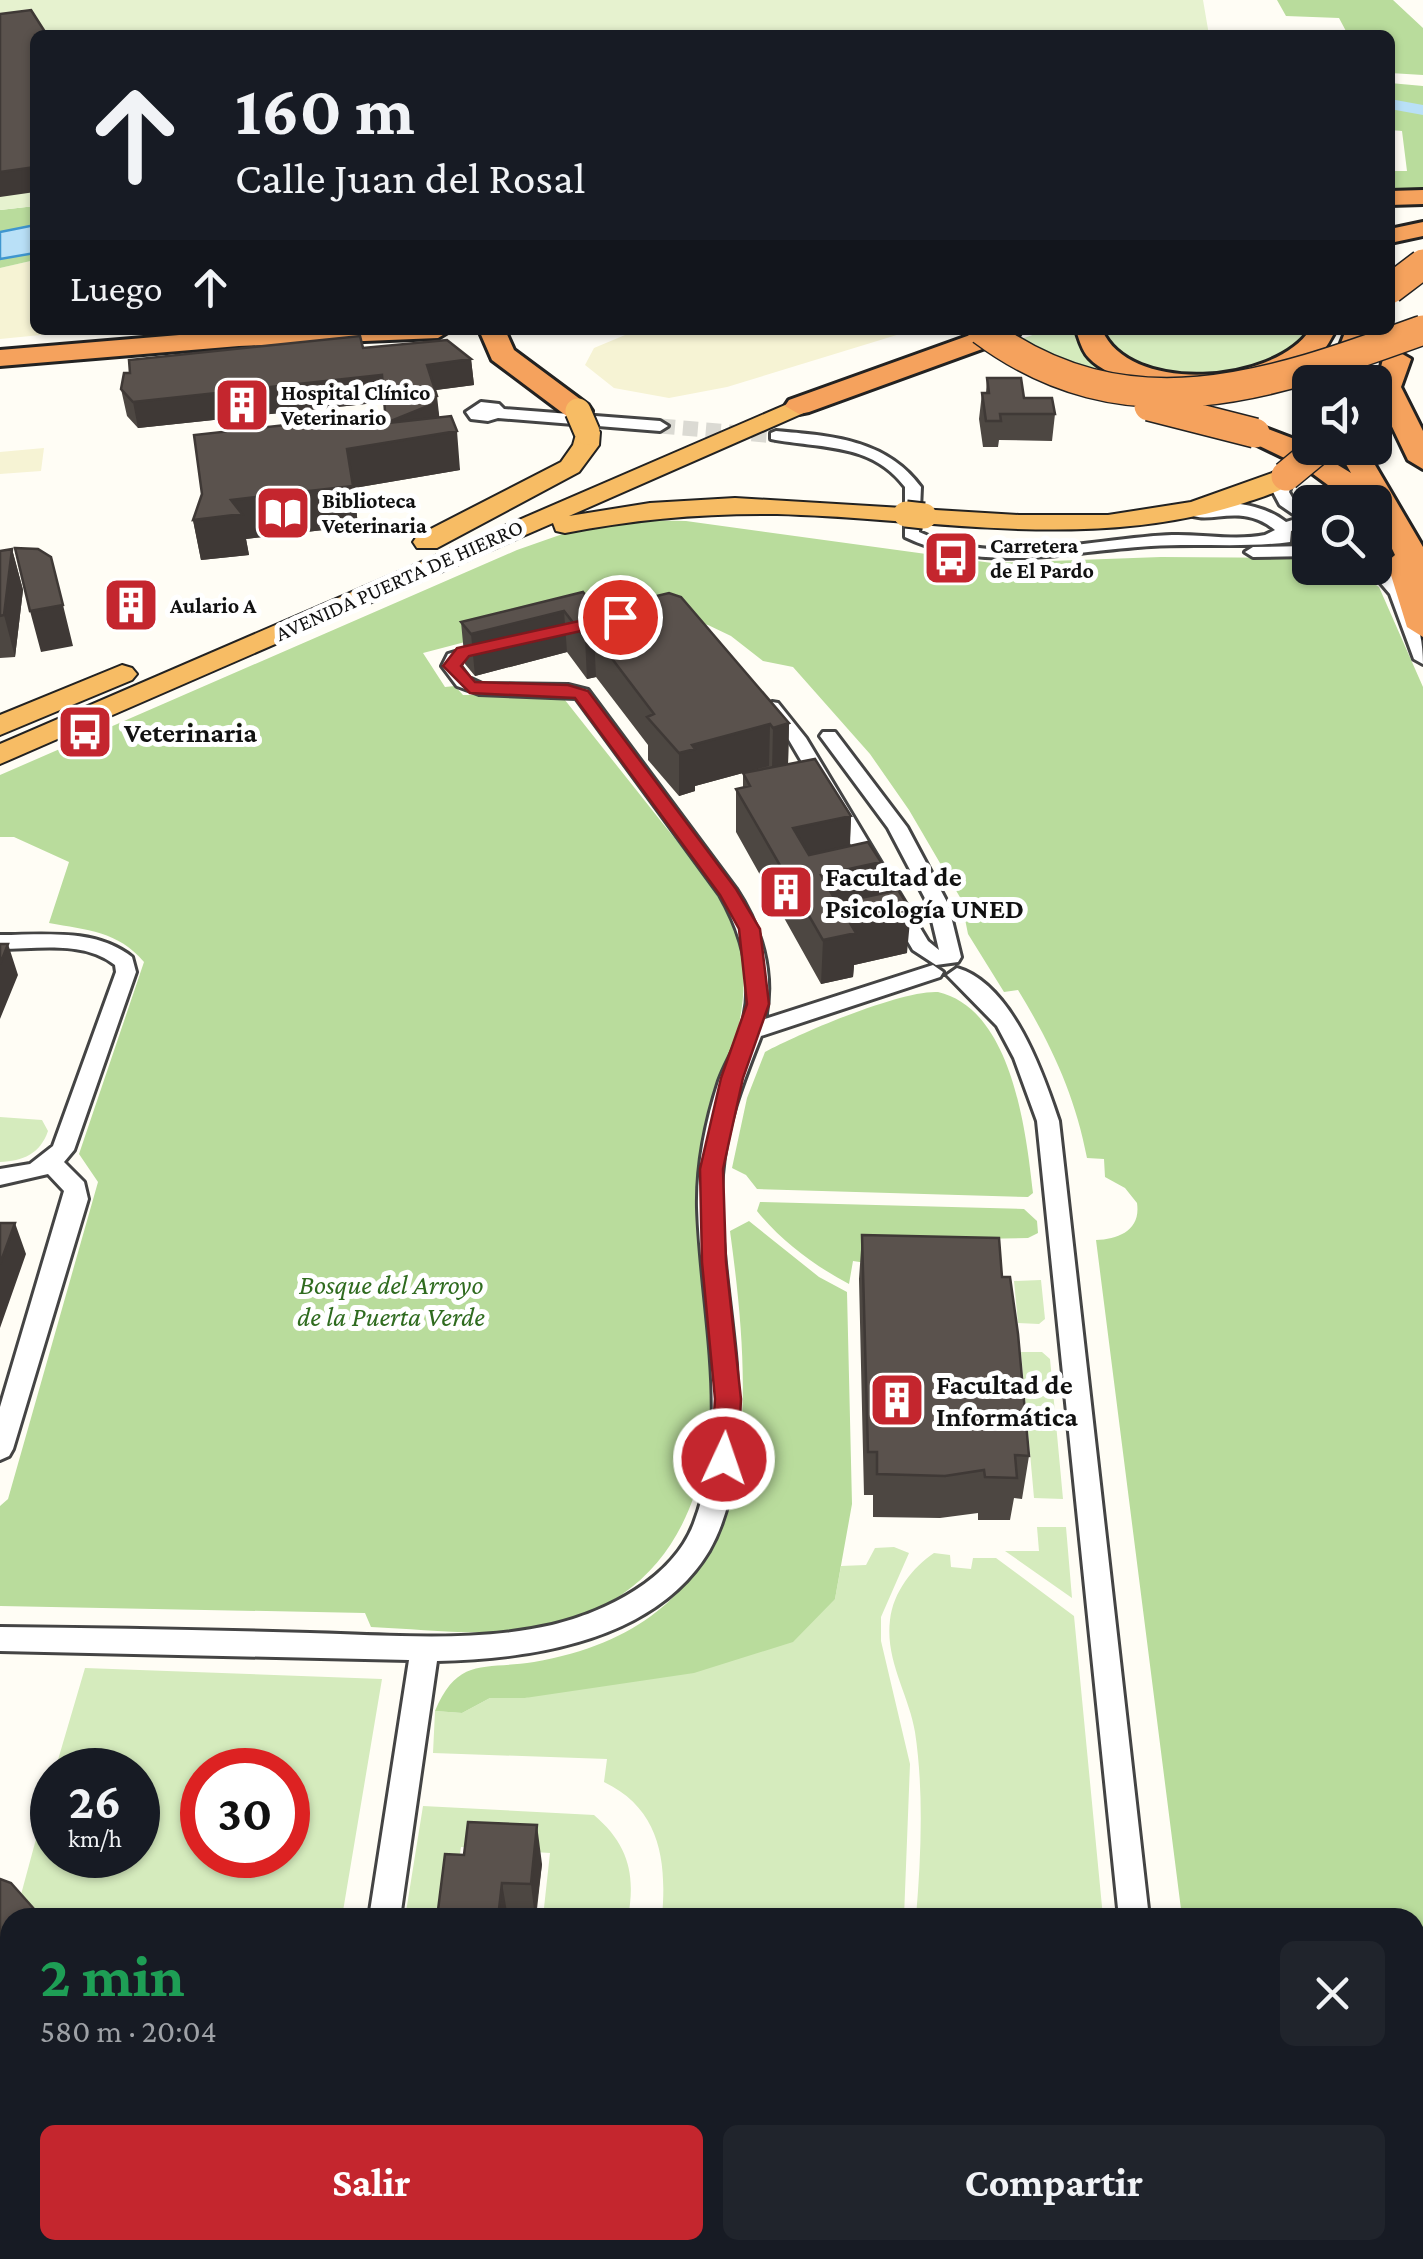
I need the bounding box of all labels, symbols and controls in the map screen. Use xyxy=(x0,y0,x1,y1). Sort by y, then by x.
icon: ahead xyxy=(70,70,200,200)
text: 160 m xyxy=(235,71,415,149)
text: Calle Juan del Rosal xyxy=(235,153,586,203)
icon: ahead xyxy=(183,260,238,315)
text: Luego xyxy=(70,267,163,309)
map controls xyxy=(1292,365,1392,585)
button: sound xyxy=(1292,365,1392,465)
building icon: Hospital Clínico Veterinario xyxy=(212,375,272,435)
place label: Hospital Clínico Veterinario xyxy=(280,380,431,430)
library icon: Biblioteca Veterinaria xyxy=(253,483,313,543)
button: search xyxy=(1292,485,1392,585)
place label: Biblioteca Veterinaria xyxy=(321,488,427,538)
street label: AVENIDA PUERTA DE HIERRO xyxy=(271,514,527,646)
bus stop icon: Carretera de El Pardo xyxy=(921,528,981,588)
place label: Carretera de El Pardo xyxy=(990,533,1094,583)
building icon: Aulario A xyxy=(101,575,161,635)
pin xyxy=(578,575,663,660)
icon: arrive xyxy=(593,590,648,645)
place label: Aulario A xyxy=(169,593,257,618)
bus stop icon: Veterinaria xyxy=(55,702,115,762)
place label: Veterinaria xyxy=(123,717,257,748)
place label: Facultad de Psicología UNED xyxy=(825,861,1024,924)
building icon: Facultad de Psicología UNED xyxy=(756,862,816,922)
park label: Bosque del Arroyo de la Puerta Verde xyxy=(297,1269,485,1332)
place label: Facultad de Informática xyxy=(936,1369,1078,1432)
building icon: Facultad de Informática xyxy=(867,1370,927,1430)
position arrow xyxy=(672,1407,776,1511)
speed limit sign: 30 xyxy=(180,1748,310,1878)
text: 26 xyxy=(69,1773,121,1829)
text: km/h xyxy=(68,1825,122,1852)
button: close xyxy=(1280,1941,1385,2046)
text: 2 min xyxy=(40,1942,185,2009)
text: 580 m · 20:04 xyxy=(40,2013,217,2049)
button: Salir xyxy=(40,2125,703,2240)
button: Compartir xyxy=(723,2125,1385,2240)

